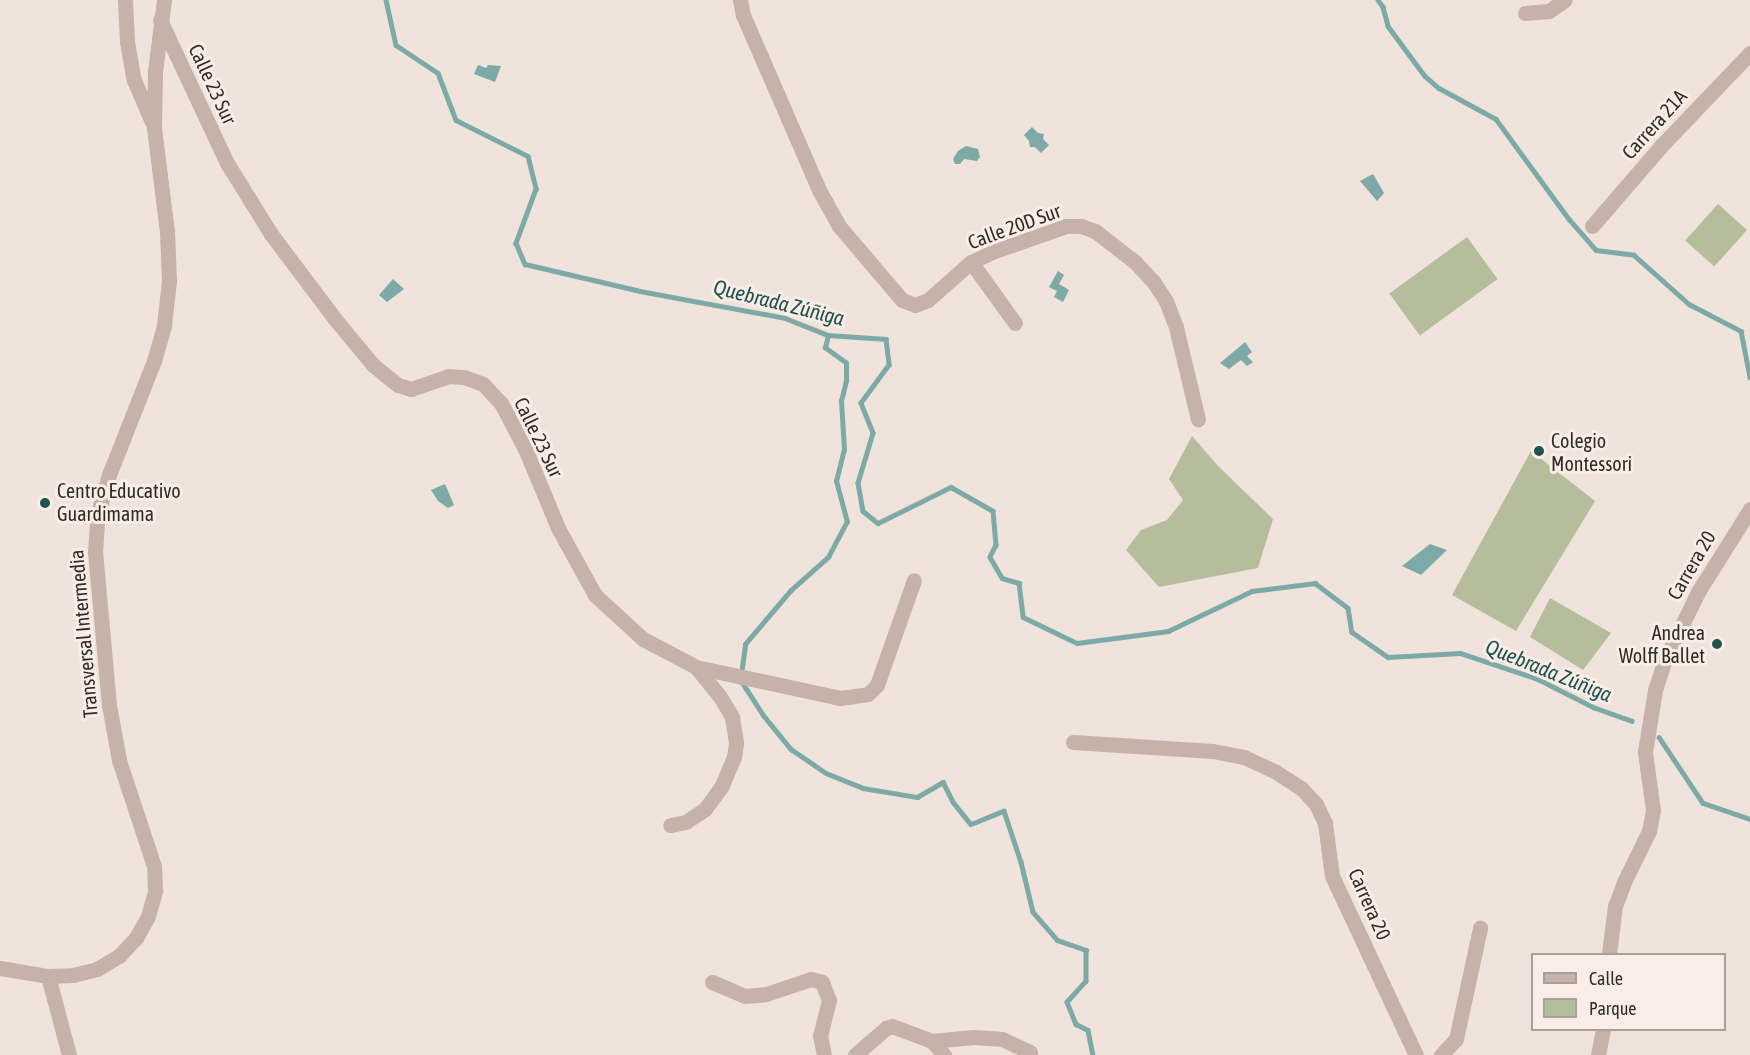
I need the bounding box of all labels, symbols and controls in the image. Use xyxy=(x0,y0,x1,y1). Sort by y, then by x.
street label: Calle 23 Sur xyxy=(184,40,242,128)
street label: Carrera 21A xyxy=(1617,84,1691,164)
street label: Calle 20D Sur xyxy=(964,198,1064,254)
water label: Quebrada Zúñiga xyxy=(711,274,847,330)
street label: Calle 23 Sur xyxy=(509,393,569,481)
place label: Colegio Montessori xyxy=(1551,428,1632,475)
marker: Colegio Montessori xyxy=(1532,444,1546,458)
place label: Centro Educativo Guardimama xyxy=(57,479,181,526)
marker: Centro Educativo Guardimama xyxy=(38,496,52,510)
street label: Carrera 20 xyxy=(1662,526,1720,604)
street label: Transversal Intermedia xyxy=(64,549,102,719)
place label: Andrea Wolff Ballet xyxy=(1619,620,1705,667)
water label: Quebrada Zúñiga xyxy=(1482,633,1616,707)
marker: Andrea Wolff Ballet xyxy=(1710,637,1724,651)
street label: Carrera 20 xyxy=(1344,865,1396,943)
legend xyxy=(1531,953,1726,1031)
text: Calle xyxy=(1589,968,1623,989)
text: Parque xyxy=(1589,998,1637,1019)

